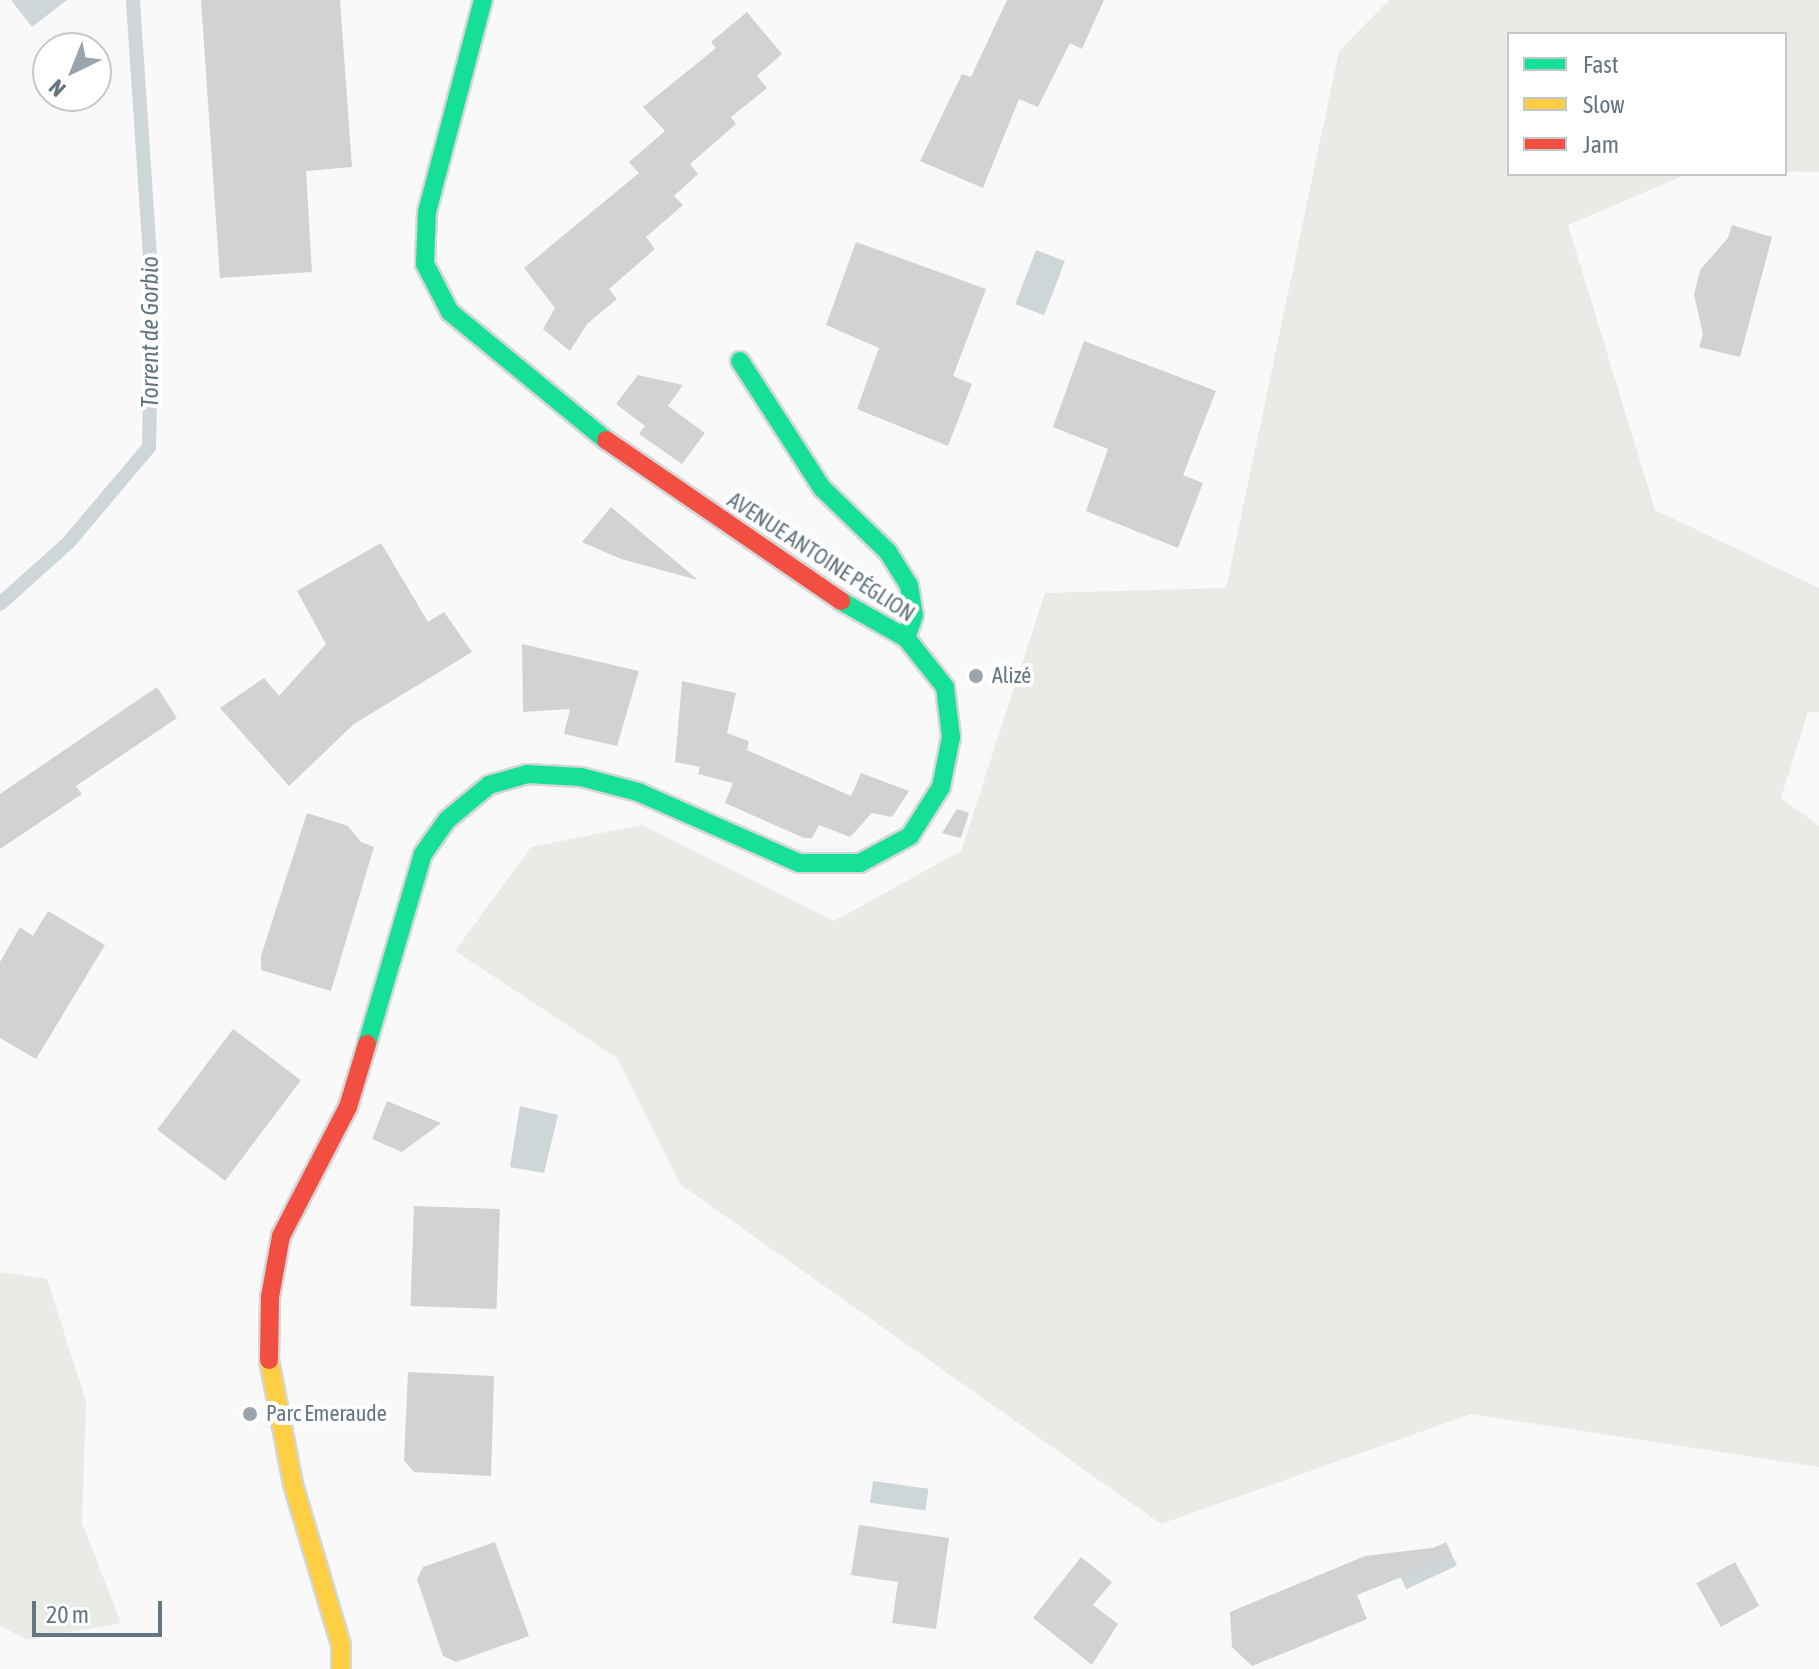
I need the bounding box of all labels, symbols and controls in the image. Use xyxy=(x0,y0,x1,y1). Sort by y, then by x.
north arrow xyxy=(32,32,112,112)
legend xyxy=(1507,32,1787,176)
text: Fast xyxy=(1583,51,1619,78)
text: N xyxy=(43,74,71,102)
text: Slow xyxy=(1583,91,1625,118)
text: Jam xyxy=(1583,131,1619,158)
water label: Torrent de Gorbio xyxy=(136,256,164,408)
street label: AVENUE ANTOINE PÉGLION xyxy=(723,487,919,627)
place label: Alizé xyxy=(992,663,1031,689)
marker: Alizé xyxy=(967,667,985,685)
place label: Parc Emeraude xyxy=(266,1401,387,1427)
marker: Parc Emeraude xyxy=(241,1405,259,1423)
scale bar xyxy=(36,1585,166,1635)
text: 20 m xyxy=(46,1601,89,1628)

